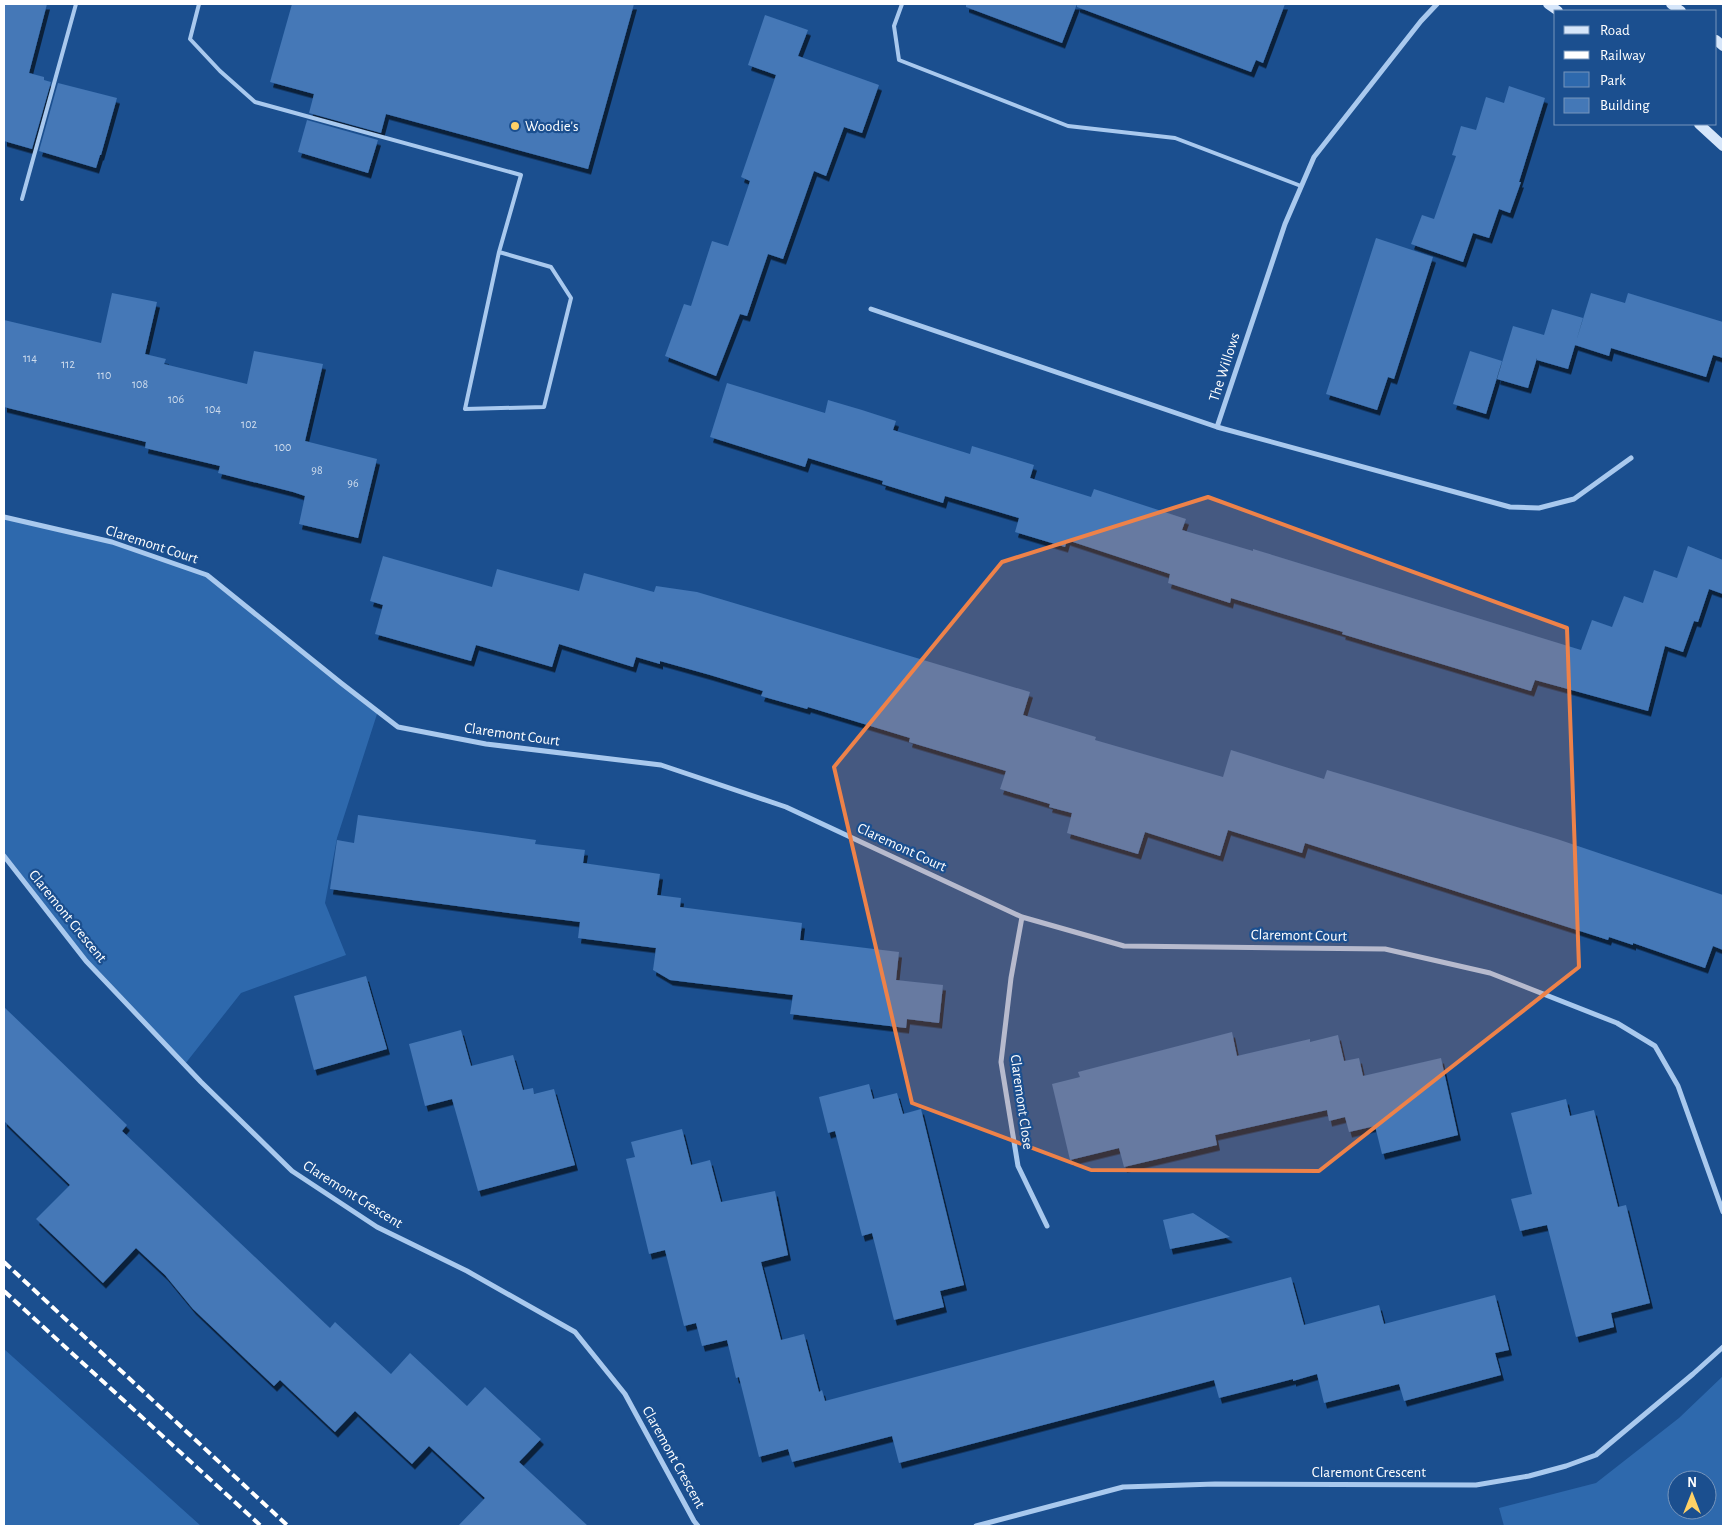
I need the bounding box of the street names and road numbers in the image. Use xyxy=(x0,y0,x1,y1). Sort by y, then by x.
street label: The Willows xyxy=(1206,331,1243,404)
street label: Claremont Court xyxy=(104,522,200,567)
street label: Claremont Court xyxy=(463,720,561,749)
street label: Claremont Court xyxy=(855,820,949,875)
street label: Claremont Crescent xyxy=(26,867,110,966)
street label: Claremont Court xyxy=(1251,927,1347,944)
street label: Claremont Close xyxy=(1007,1054,1036,1151)
street label: Claremont Crescent xyxy=(300,1158,405,1231)
street label: Claremont Crescent xyxy=(639,1404,708,1511)
street label: Claremont Crescent xyxy=(1312,1465,1426,1480)

